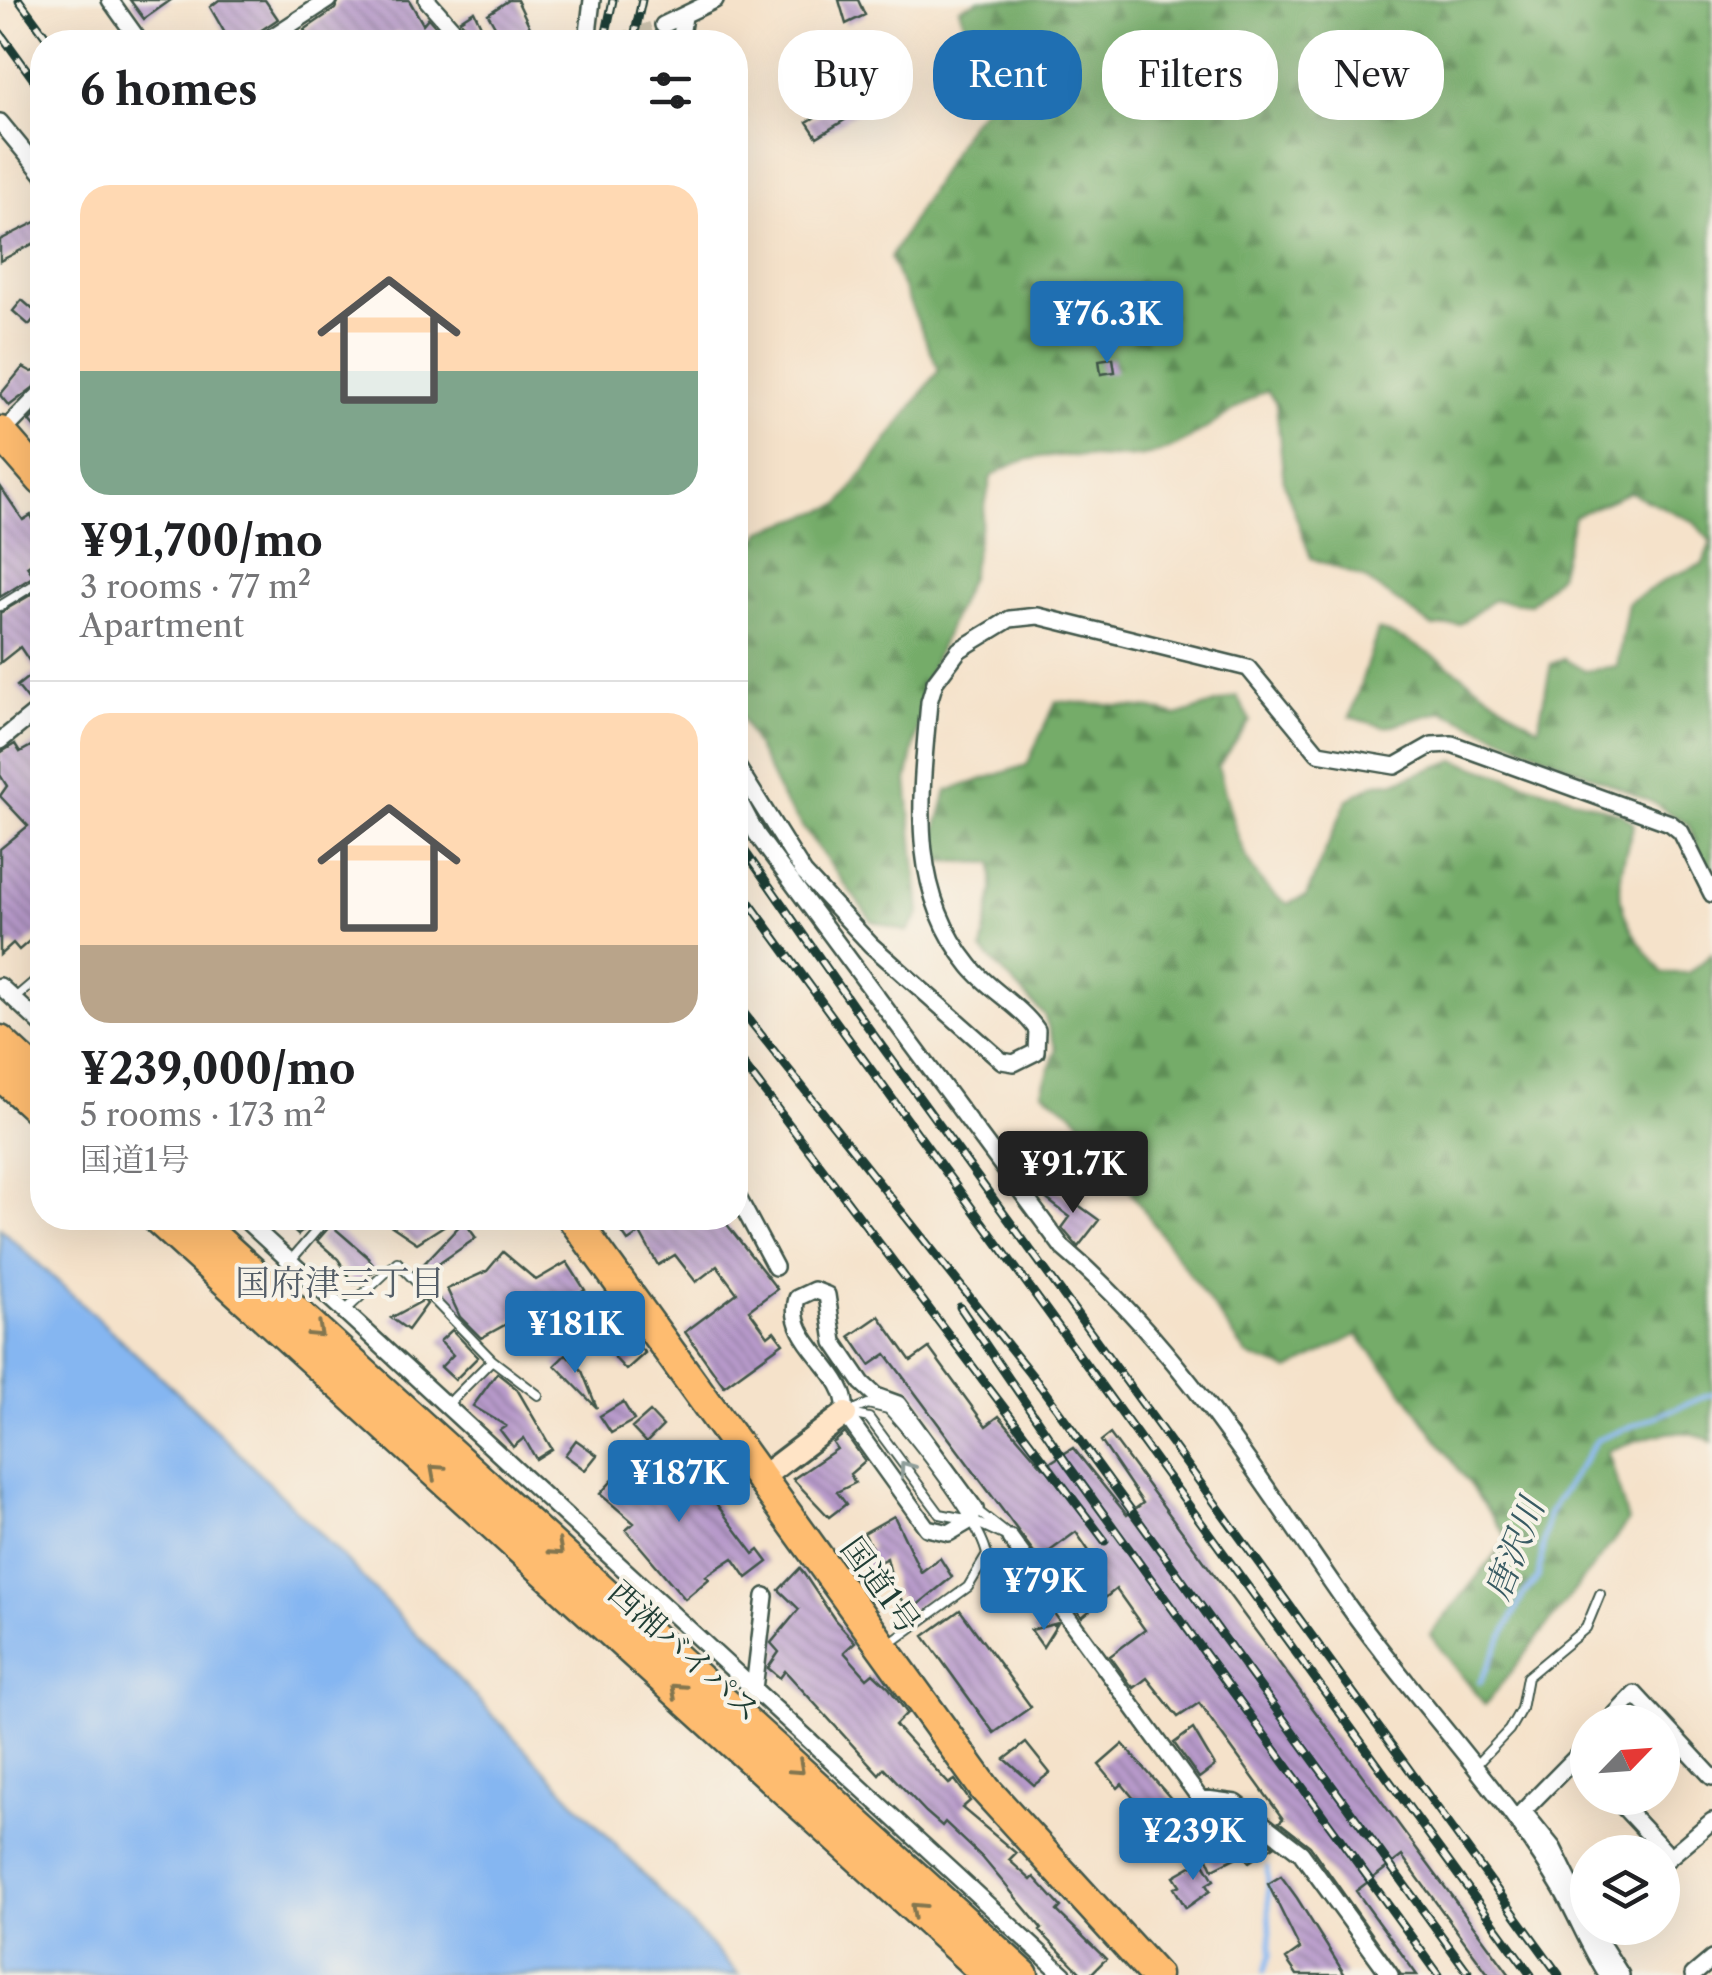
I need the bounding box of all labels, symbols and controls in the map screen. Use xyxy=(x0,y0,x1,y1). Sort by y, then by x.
chip: Buy xyxy=(778,30,913,120)
chip: Rent xyxy=(933,30,1082,120)
chip: Filters xyxy=(1102,30,1278,120)
chip: New xyxy=(1298,30,1444,120)
icon: filters xyxy=(643,63,698,118)
text: 6 homes xyxy=(80,64,258,116)
icon: home xyxy=(299,250,479,430)
pin: ¥76.3K xyxy=(1026,281,1188,366)
text: ¥76.3K xyxy=(1052,294,1162,333)
text: ¥91,700/mo xyxy=(80,515,323,567)
text: 3 rooms · 77 m² xyxy=(80,567,311,606)
text: Apartment xyxy=(80,606,244,645)
icon: home xyxy=(299,778,479,958)
text: ¥239,000/mo xyxy=(80,1043,356,1095)
text: 5 rooms · 173 m² xyxy=(80,1095,326,1134)
pin: ¥91.7K xyxy=(992,1131,1154,1216)
text: 国道1号 xyxy=(80,1140,189,1179)
text: ¥91.7K xyxy=(1020,1144,1126,1183)
district label: 国府津三丁目 xyxy=(235,1261,445,1304)
pin: ¥181K xyxy=(505,1291,645,1376)
text: ¥181K xyxy=(527,1304,623,1343)
one-way arrow xyxy=(305,1319,323,1337)
pin: ¥187K xyxy=(609,1440,749,1525)
text: ¥187K xyxy=(630,1453,728,1492)
one-way arrow xyxy=(900,1461,919,1480)
one-way arrow xyxy=(429,1465,448,1483)
water label: 唐沢川 xyxy=(1475,1489,1554,1606)
street label: 国道1号 xyxy=(833,1529,929,1641)
one-way arrow xyxy=(545,1538,564,1556)
pin: ¥79K xyxy=(985,1548,1103,1633)
text: ¥79K xyxy=(1002,1561,1086,1600)
street label: 西湘バイパス xyxy=(601,1572,769,1730)
one-way arrow xyxy=(670,1683,689,1701)
north arrow xyxy=(1570,1705,1680,1815)
map controls xyxy=(1570,1705,1680,1945)
one-way arrow xyxy=(786,1756,805,1774)
pin: ¥239K xyxy=(1123,1798,1263,1883)
text: ¥239K xyxy=(1141,1811,1245,1850)
button: layers xyxy=(1570,1835,1680,1945)
one-way arrow xyxy=(910,1903,929,1921)

